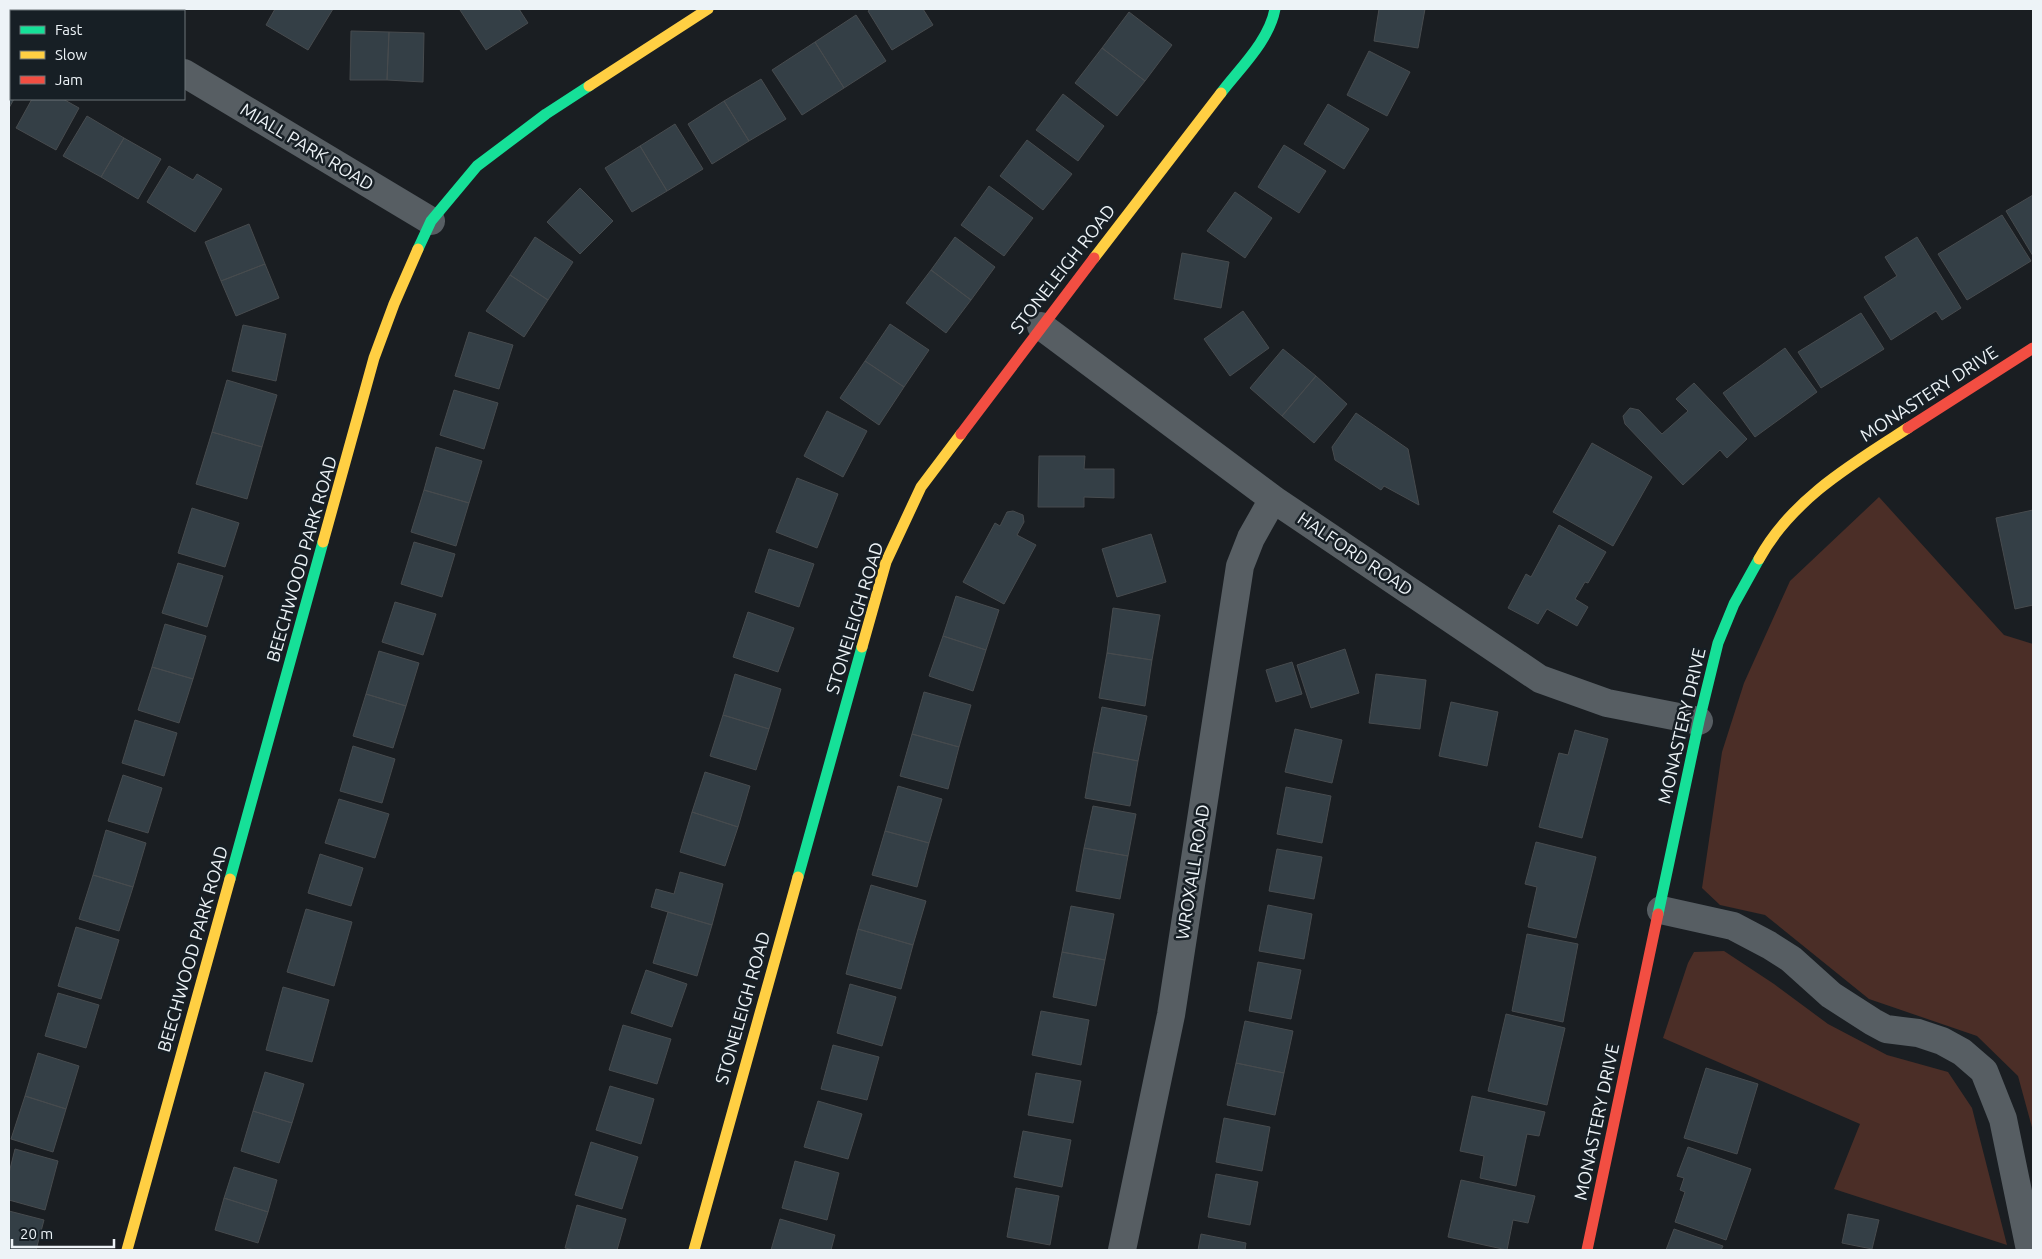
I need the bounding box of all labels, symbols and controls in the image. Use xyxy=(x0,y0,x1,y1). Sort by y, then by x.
legend xyxy=(10,10,185,100)
text: Fast xyxy=(55,21,83,38)
text: Slow xyxy=(55,46,88,63)
text: Jam xyxy=(55,71,83,88)
street label: MIALL PARK ROAD xyxy=(237,98,378,194)
street label: STONELEIGH ROAD xyxy=(1006,200,1119,337)
street label: MONASTERY DRIVE xyxy=(1856,341,2001,445)
street label: BEECHWOOD PARK ROAD xyxy=(262,453,340,664)
street label: HALFORD ROAD xyxy=(1294,507,1417,599)
street label: STONELEIGH ROAD xyxy=(821,539,887,696)
street label: MONASTERY DRIVE xyxy=(1653,646,1709,806)
street label: WROXALL ROAD xyxy=(1171,803,1213,941)
street label: BEECHWOOD PARK ROAD xyxy=(153,843,231,1054)
street label: STONELEIGH ROAD xyxy=(711,929,773,1086)
street label: MONASTERY DRIVE xyxy=(1570,1042,1622,1202)
scale bar xyxy=(12,1216,115,1248)
text: 20 m xyxy=(20,1225,53,1242)

